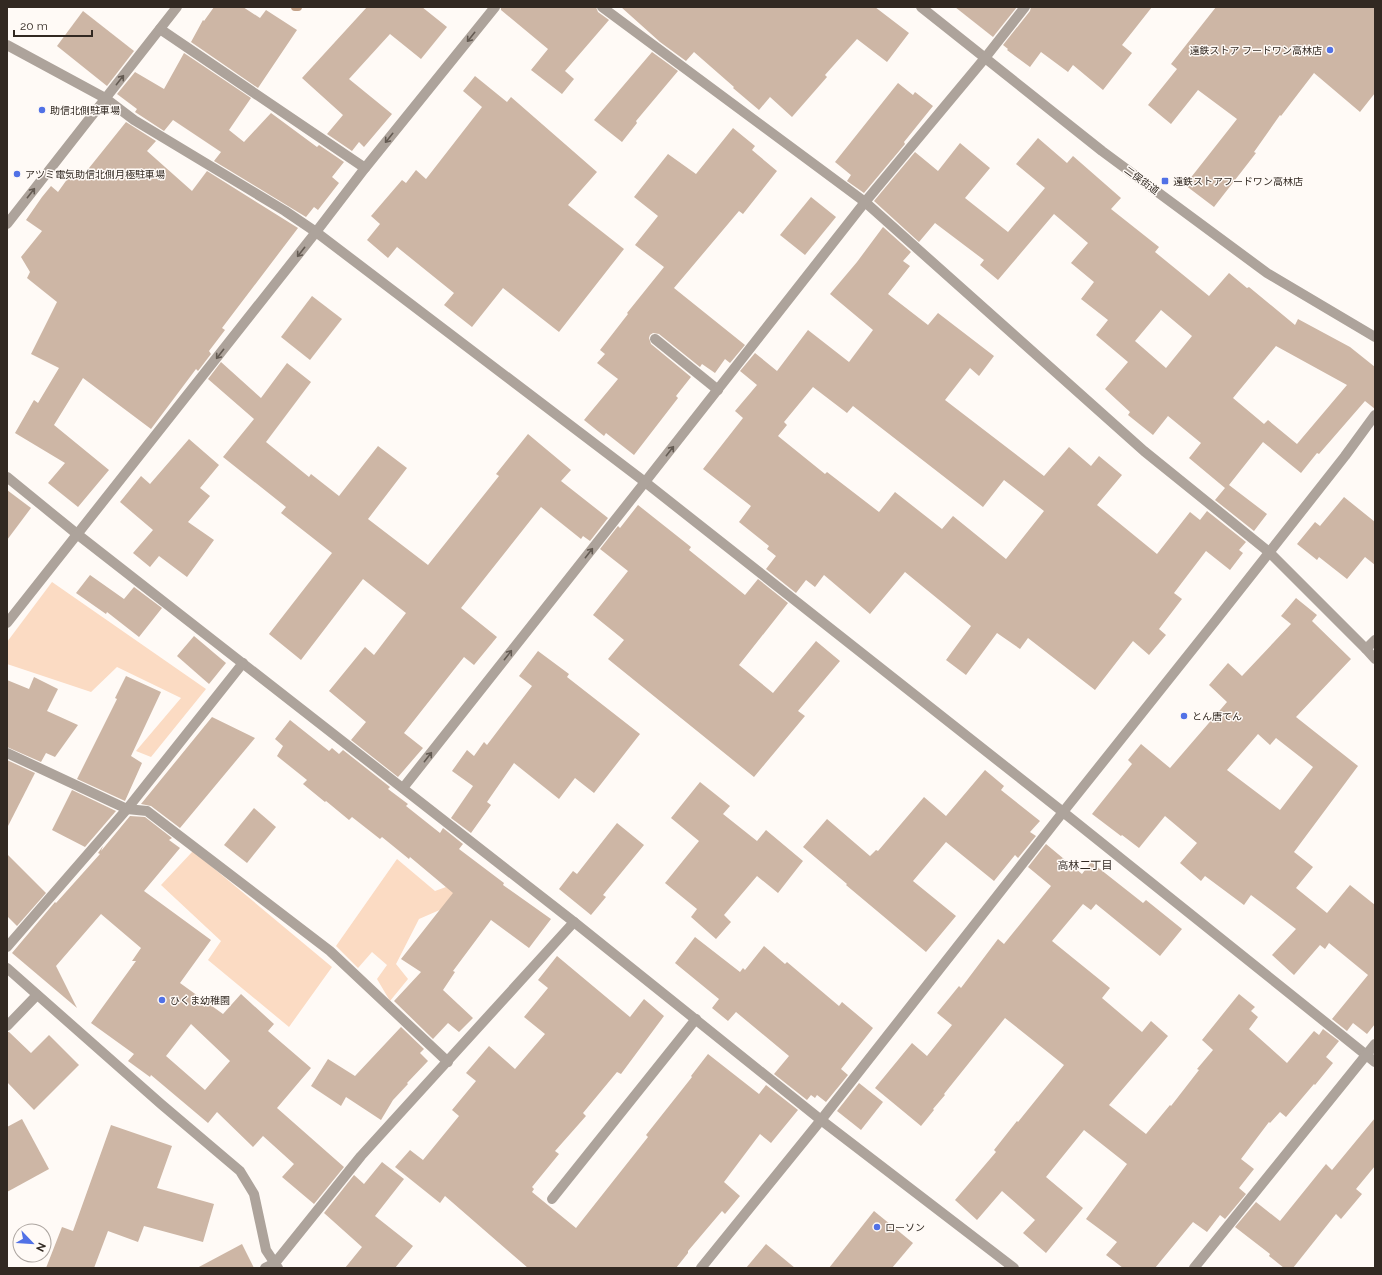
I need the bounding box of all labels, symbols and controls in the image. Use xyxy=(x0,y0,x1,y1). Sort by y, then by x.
scale bar xyxy=(14,12,92,38)
text: 20 m xyxy=(20,19,48,33)
one-way arrow xyxy=(466,32,475,43)
place label: 遠鉄ストア フードワン高林店 xyxy=(1189,45,1322,56)
marker: 遠鉄ストア フードワン高林店 xyxy=(1325,45,1335,55)
one-way arrow xyxy=(116,74,124,85)
marker: 助信北側駐車場 xyxy=(37,105,47,115)
place label: 助信北側駐車場 xyxy=(50,105,120,116)
one-way arrow xyxy=(384,133,393,144)
street label: 二俣街道 xyxy=(1122,164,1161,197)
marker: アツミ電気助信北側月極駐車場 xyxy=(12,169,22,179)
place label: アツミ電気助信北側月極駐車場 xyxy=(25,169,165,180)
marker: 遠鉄ストアフードワン高林店 xyxy=(1160,176,1170,186)
place label: 遠鉄ストアフードワン高林店 xyxy=(1173,176,1303,187)
one-way arrow xyxy=(27,188,35,199)
one-way arrow xyxy=(296,246,305,257)
one-way arrow xyxy=(216,348,224,359)
one-way arrow xyxy=(665,446,674,457)
one-way arrow xyxy=(585,548,593,559)
one-way arrow xyxy=(504,650,513,661)
marker: とん唐てん xyxy=(1179,711,1189,721)
place label: とん唐てん xyxy=(1192,711,1242,722)
one-way arrow xyxy=(423,752,432,763)
district label: 高林二丁目 xyxy=(1058,859,1113,872)
marker: ひくま幼稚園 xyxy=(157,995,167,1005)
place label: ひくま幼稚園 xyxy=(170,995,230,1006)
marker: ローソン xyxy=(872,1222,882,1232)
place label: ローソン xyxy=(885,1222,925,1233)
north arrow xyxy=(12,1223,52,1263)
text: N xyxy=(33,1240,48,1254)

